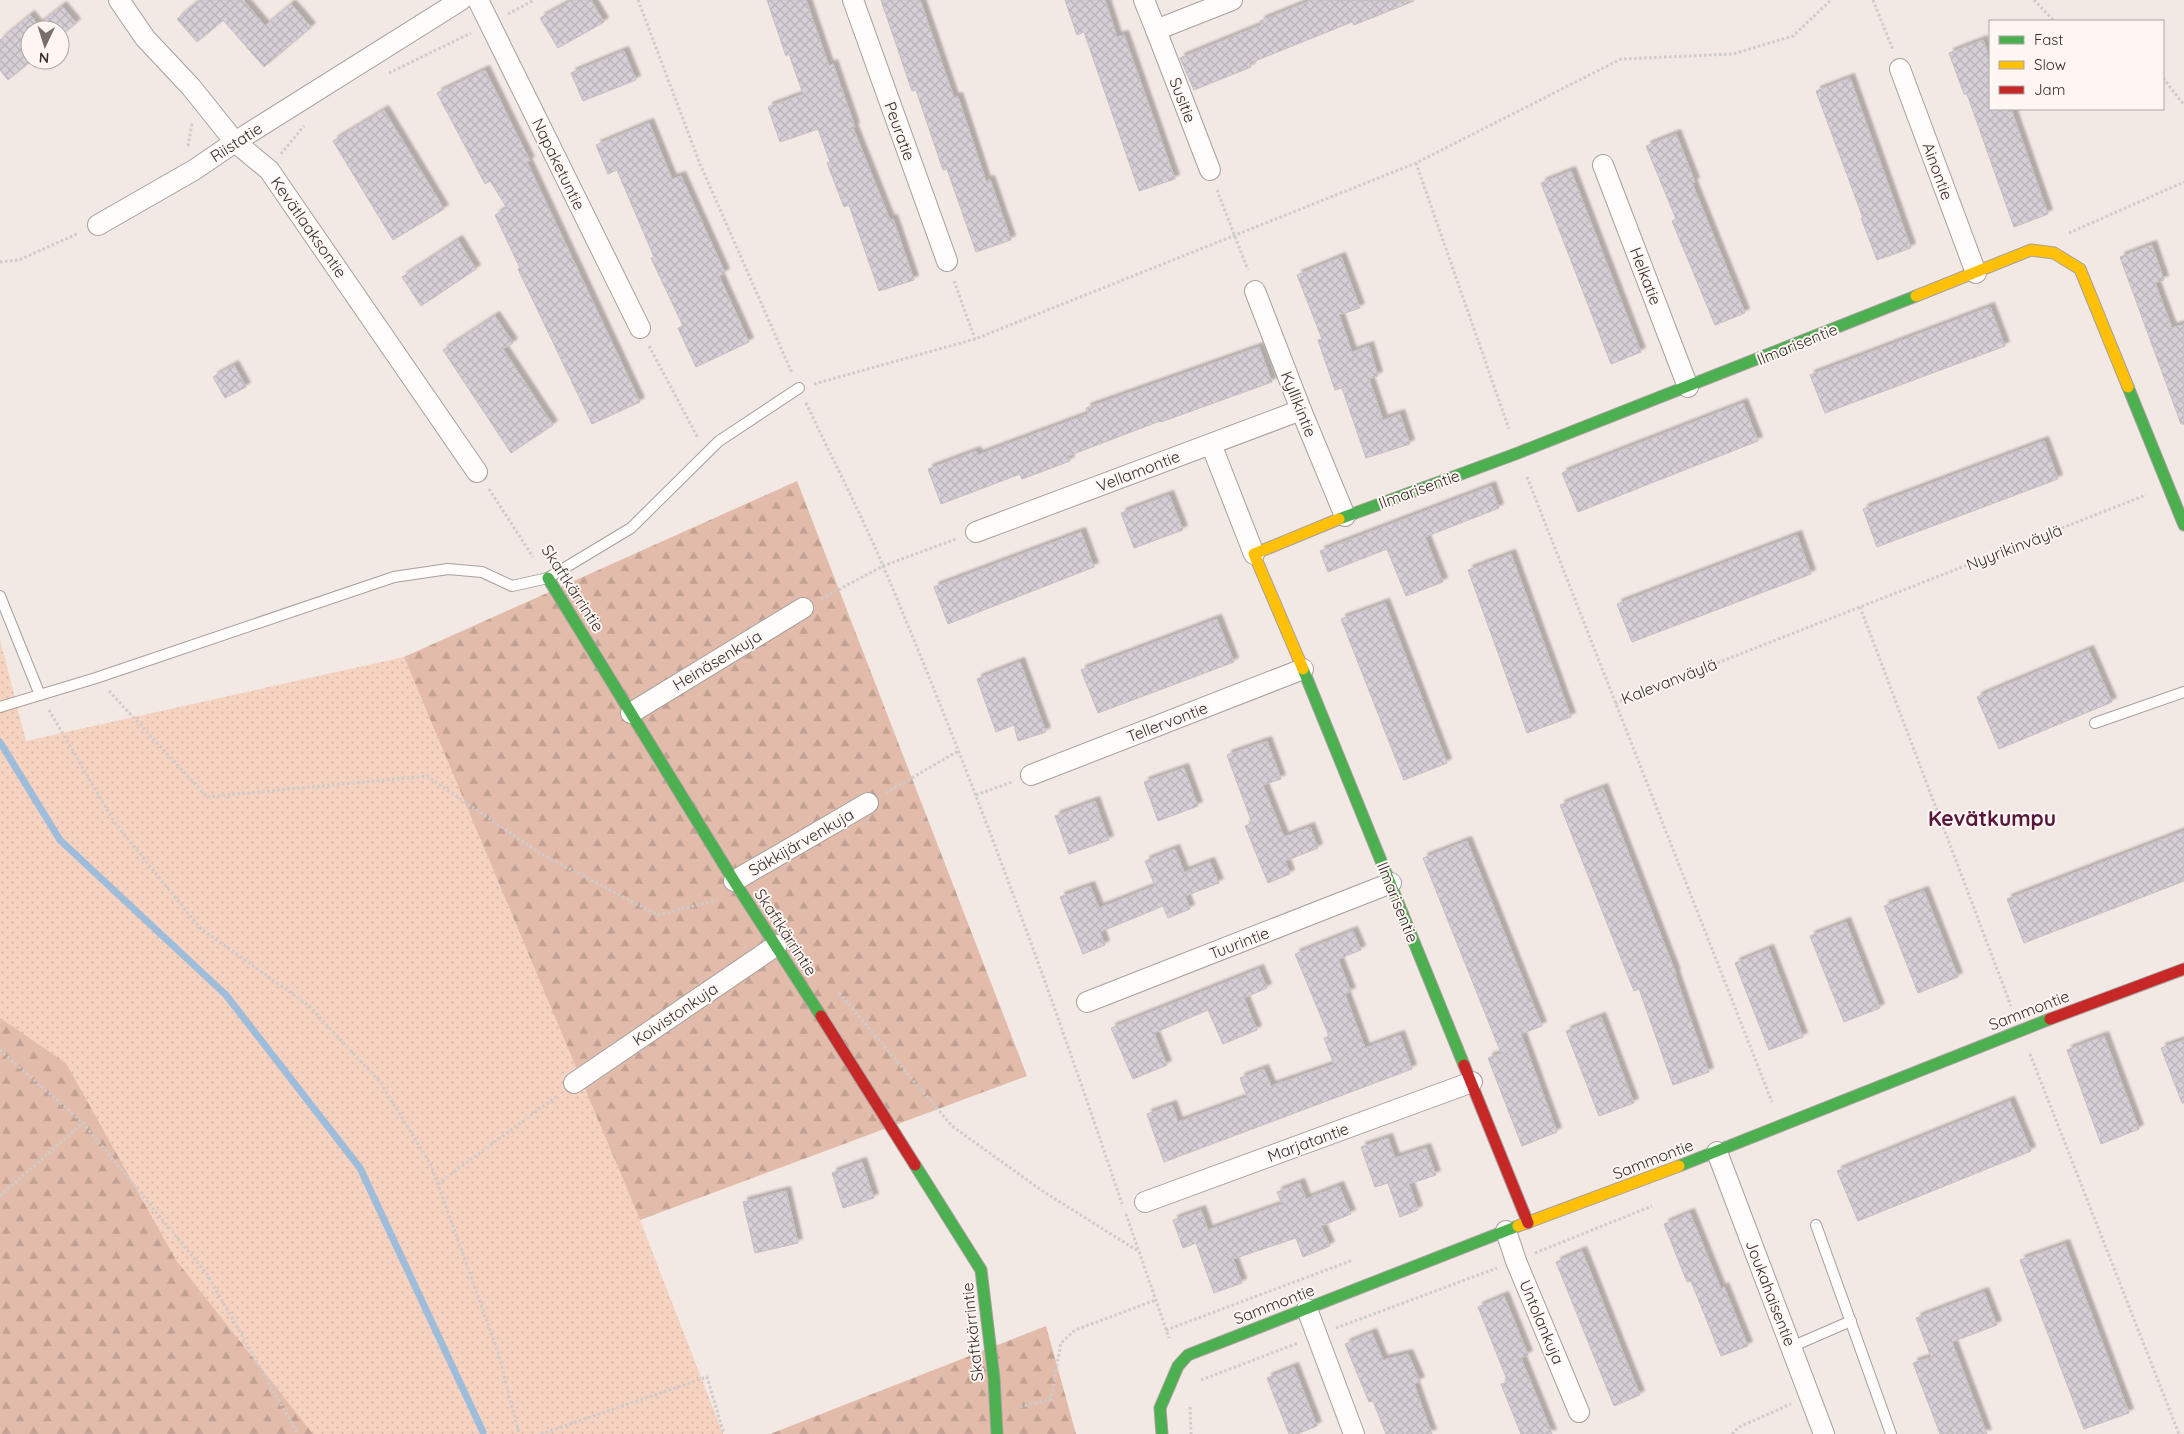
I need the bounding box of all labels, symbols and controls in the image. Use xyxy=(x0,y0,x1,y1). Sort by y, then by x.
north arrow xyxy=(20,20,70,70)
legend xyxy=(1989,20,2164,110)
text: Fast xyxy=(2034,30,2063,49)
text: N xyxy=(38,49,50,67)
text: Slow xyxy=(2034,55,2066,74)
street label: Susitie xyxy=(1165,75,1201,125)
text: Jam xyxy=(2034,80,2065,99)
street label: Peuratie xyxy=(880,99,920,163)
street label: Napaketuntie xyxy=(528,115,590,213)
street label: Riistatie xyxy=(206,118,266,166)
street label: Ainontie xyxy=(1918,139,1958,203)
street label: Kevätlaaksontie xyxy=(267,173,351,281)
street label: Helkatie xyxy=(1626,244,1666,308)
street label: Ilmarisentie xyxy=(1754,319,1840,369)
street label: Kyllikintie xyxy=(1277,368,1321,440)
street label: Vellamontie xyxy=(1093,446,1183,496)
street label: Ilmarisentie xyxy=(1376,465,1462,513)
street label: Nyyrikinväylä xyxy=(1963,520,2065,574)
street label: Skaftkärrintie xyxy=(538,541,608,635)
street label: Heinäsenkuja xyxy=(669,626,765,694)
street label: Kalevanväylä xyxy=(1618,654,1720,708)
street label: Tellervontie xyxy=(1124,697,1210,747)
street label: Säkkijärvenkuja xyxy=(745,804,857,880)
district label: Kevätkumpu xyxy=(1928,805,2056,831)
street label: Ilmarisentie xyxy=(1373,859,1423,945)
street label: Skaftkärrintie xyxy=(751,885,821,979)
street label: Tuurintie xyxy=(1206,922,1272,964)
street label: Koivistonkuja xyxy=(628,978,722,1050)
street label: Sammontie xyxy=(1986,985,2072,1035)
street label: Marjatantie xyxy=(1265,1118,1351,1166)
street label: Sammontie xyxy=(1610,1134,1696,1184)
street label: Joukahaisentie xyxy=(1742,1237,1800,1349)
street label: Untolankuja xyxy=(1515,1277,1569,1367)
street label: Sammontie xyxy=(1231,1279,1317,1329)
street label: Skaftkärrintie xyxy=(957,1281,987,1383)

